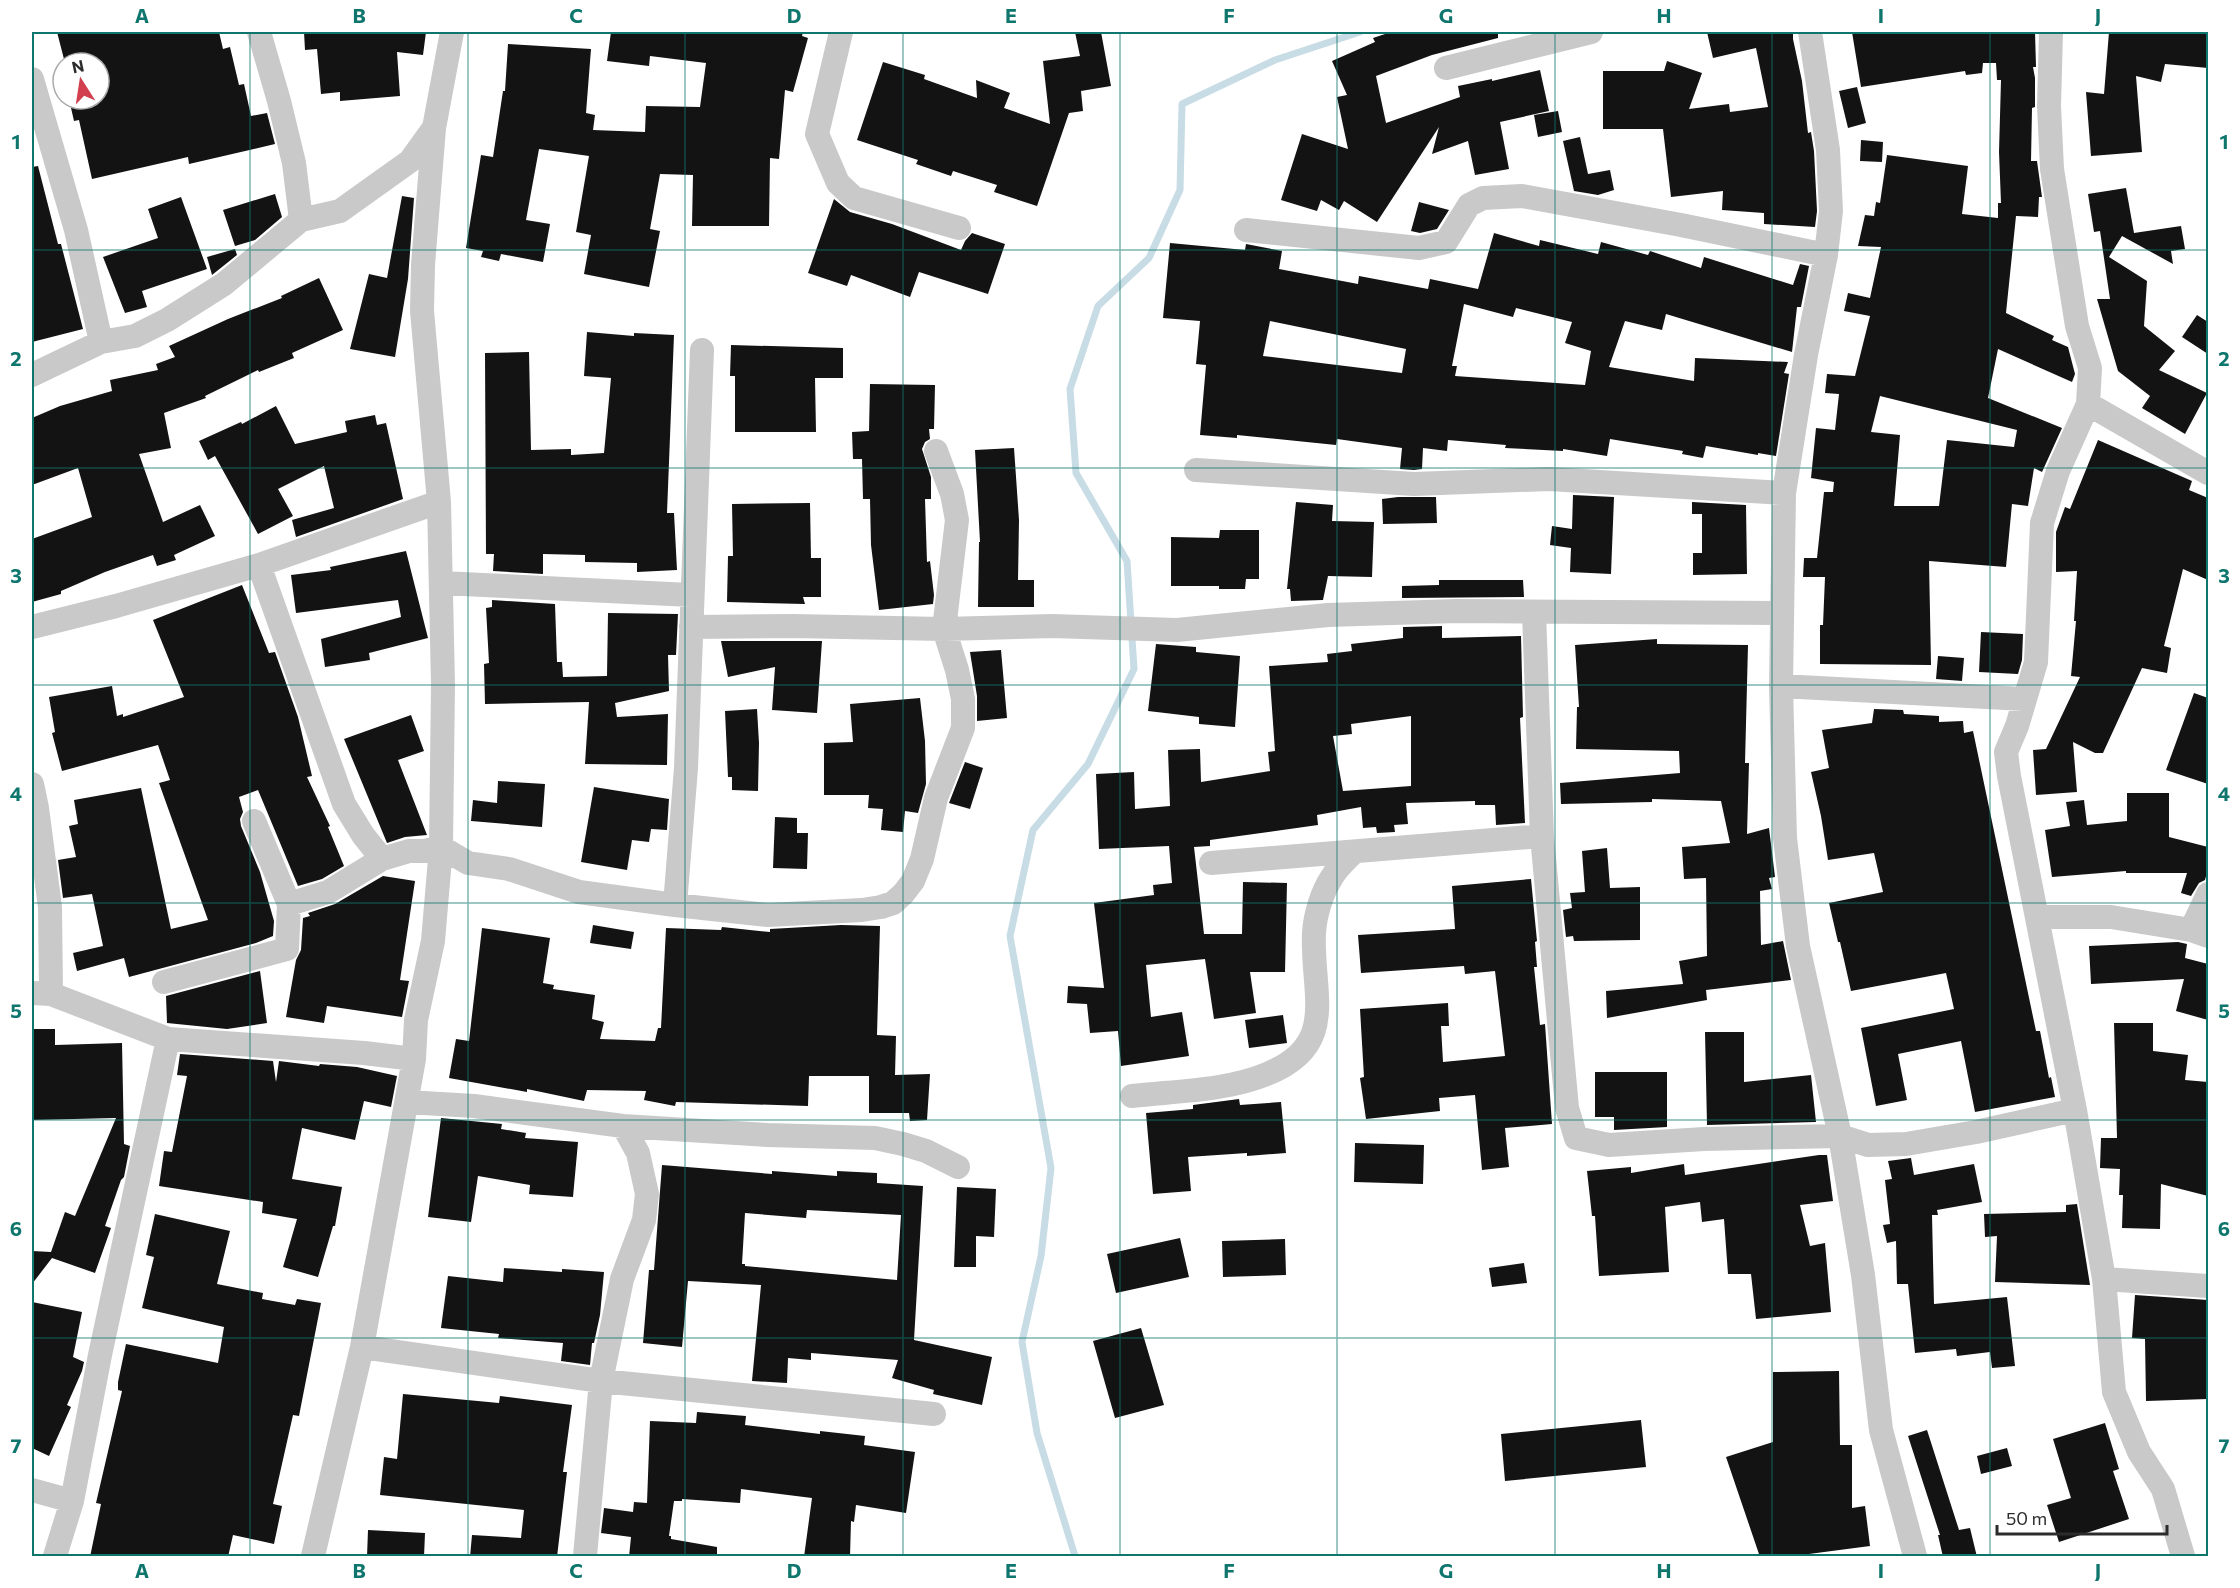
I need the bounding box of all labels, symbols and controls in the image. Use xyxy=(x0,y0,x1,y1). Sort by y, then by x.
text: A xyxy=(135,3,149,27)
text: B xyxy=(352,3,366,27)
text: C xyxy=(569,3,583,27)
text: D xyxy=(787,3,801,27)
text: E xyxy=(1005,3,1017,27)
text: F xyxy=(1223,3,1235,27)
text: G xyxy=(1439,3,1453,27)
text: H xyxy=(1657,3,1672,27)
text: I xyxy=(1878,3,1884,27)
text: J xyxy=(2095,3,2101,27)
north arrow xyxy=(51,51,111,111)
text: N xyxy=(70,55,86,76)
text: 1 xyxy=(11,129,21,153)
text: 1 xyxy=(2219,129,2229,153)
text: 2 xyxy=(10,346,22,370)
text: 2 xyxy=(2218,346,2230,370)
text: 3 xyxy=(10,563,22,587)
text: 3 xyxy=(2218,563,2230,587)
text: 4 xyxy=(10,781,22,805)
text: 4 xyxy=(2218,781,2230,805)
text: 5 xyxy=(10,998,22,1022)
text: 5 xyxy=(2218,998,2230,1022)
text: 6 xyxy=(10,1216,22,1240)
text: 6 xyxy=(2218,1216,2230,1240)
text: 7 xyxy=(11,1433,22,1457)
text: 7 xyxy=(2219,1433,2230,1457)
scale bar xyxy=(1997,1498,2166,1536)
text: 50 m xyxy=(2006,1507,2047,1529)
text: A xyxy=(135,1558,149,1582)
text: B xyxy=(352,1558,366,1582)
text: C xyxy=(569,1558,583,1582)
text: D xyxy=(787,1558,801,1582)
text: E xyxy=(1005,1558,1017,1582)
text: F xyxy=(1223,1558,1235,1582)
text: G xyxy=(1439,1558,1453,1582)
text: H xyxy=(1657,1558,1672,1582)
text: I xyxy=(1878,1558,1884,1582)
text: J xyxy=(2095,1558,2101,1582)

